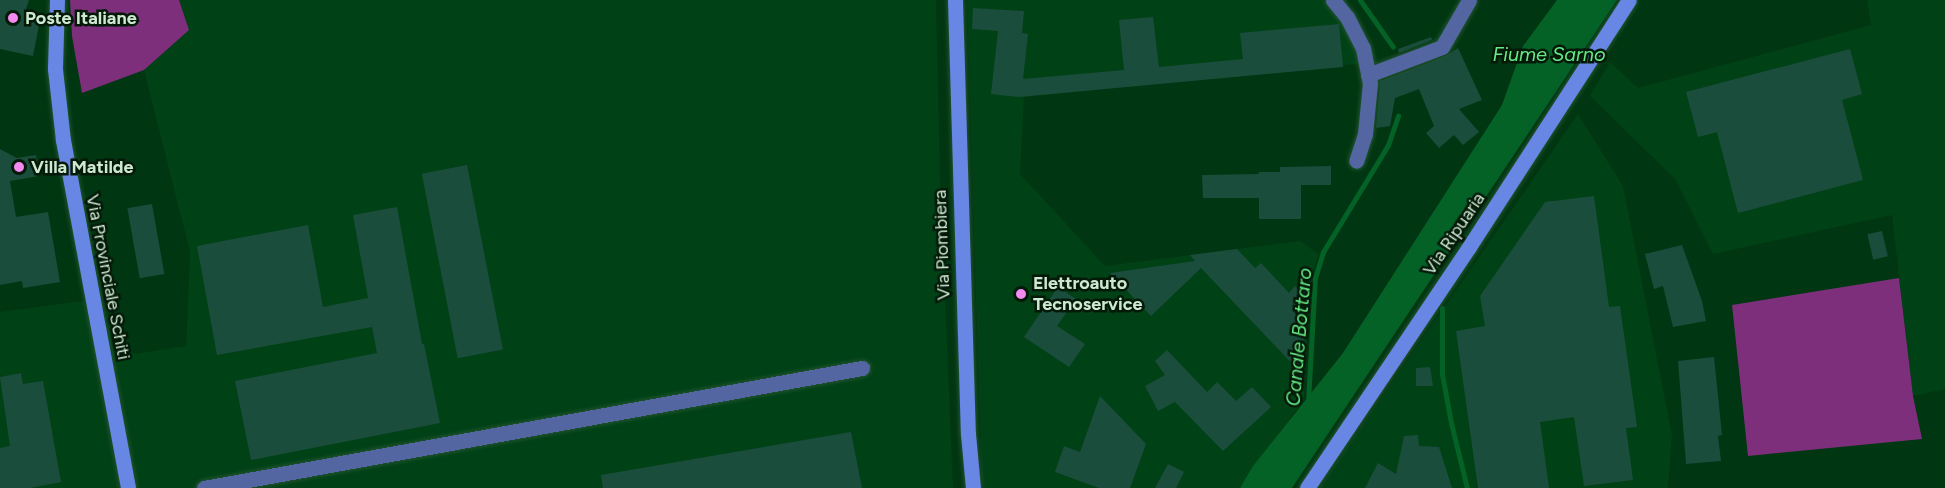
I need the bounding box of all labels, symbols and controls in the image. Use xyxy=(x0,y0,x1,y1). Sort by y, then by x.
place label: Poste Italiane xyxy=(25,7,137,29)
marker: Poste Italiane xyxy=(6,11,20,25)
water label: Fiume Sarno xyxy=(1492,42,1606,66)
place label: Villa Matilde xyxy=(31,156,134,178)
marker: Villa Matilde xyxy=(12,160,26,174)
street label: Via Piombiera xyxy=(929,189,955,301)
street label: Via Ripuaria xyxy=(1418,189,1490,279)
street label: Via Provinciale Schiti xyxy=(81,193,135,361)
water label: Canale Bottaro xyxy=(1281,267,1317,407)
place label: Elettroauto Tecnoservice xyxy=(1033,273,1143,316)
marker: Elettroauto Tecnoservice xyxy=(1014,287,1028,301)

